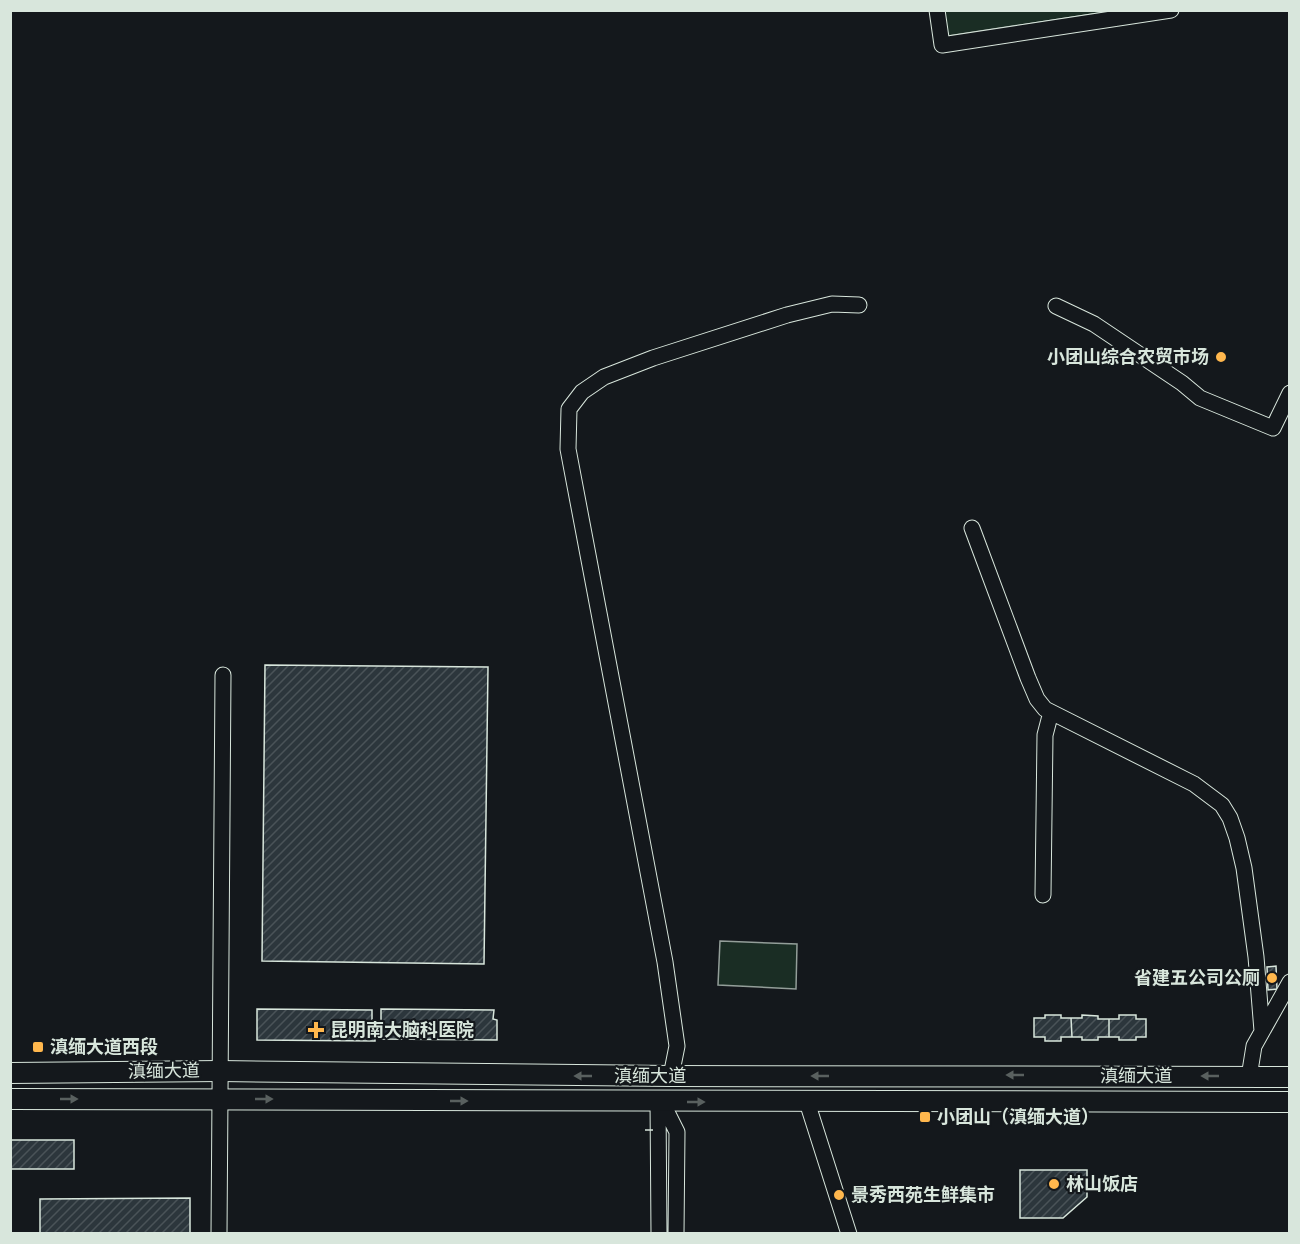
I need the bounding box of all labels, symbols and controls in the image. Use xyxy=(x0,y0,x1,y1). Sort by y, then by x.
place label: 小团山综合农贸市场 xyxy=(1047,347,1209,367)
marker: 小团山综合农贸市场 xyxy=(1214,350,1228,364)
place label: 省建五公司公厕 xyxy=(1134,968,1260,988)
marker: 省建五公司公厕 xyxy=(1265,971,1279,985)
place label: 昆明南大脑科医院 xyxy=(330,1020,474,1040)
marker: 昆明南大脑科医院 xyxy=(307,1021,325,1039)
place label: 滇缅大道西段 xyxy=(50,1037,158,1057)
marker: 滇缅大道西段 xyxy=(31,1040,45,1054)
street label: 滇缅大道 xyxy=(128,1060,200,1082)
street label: 滇缅大道 xyxy=(614,1066,686,1086)
street label: 滇缅大道 xyxy=(1100,1066,1172,1086)
one-way arrow xyxy=(1006,1070,1025,1080)
one-way arrow xyxy=(574,1071,593,1081)
one-way arrow xyxy=(811,1071,830,1081)
one-way arrow xyxy=(1201,1071,1220,1081)
one-way arrow xyxy=(59,1094,78,1104)
one-way arrow xyxy=(254,1094,273,1104)
one-way arrow xyxy=(449,1096,468,1105)
one-way arrow xyxy=(686,1097,705,1107)
place label: 小团山（滇缅大道） xyxy=(937,1107,1099,1127)
marker: 小团山（滇缅大道） xyxy=(918,1110,932,1124)
place label: 林山饭店 xyxy=(1066,1174,1138,1194)
marker: 林山饭店 xyxy=(1047,1177,1061,1191)
place label: 景秀西苑生鲜集市 xyxy=(851,1185,995,1205)
marker: 景秀西苑生鲜集市 xyxy=(832,1188,846,1202)

